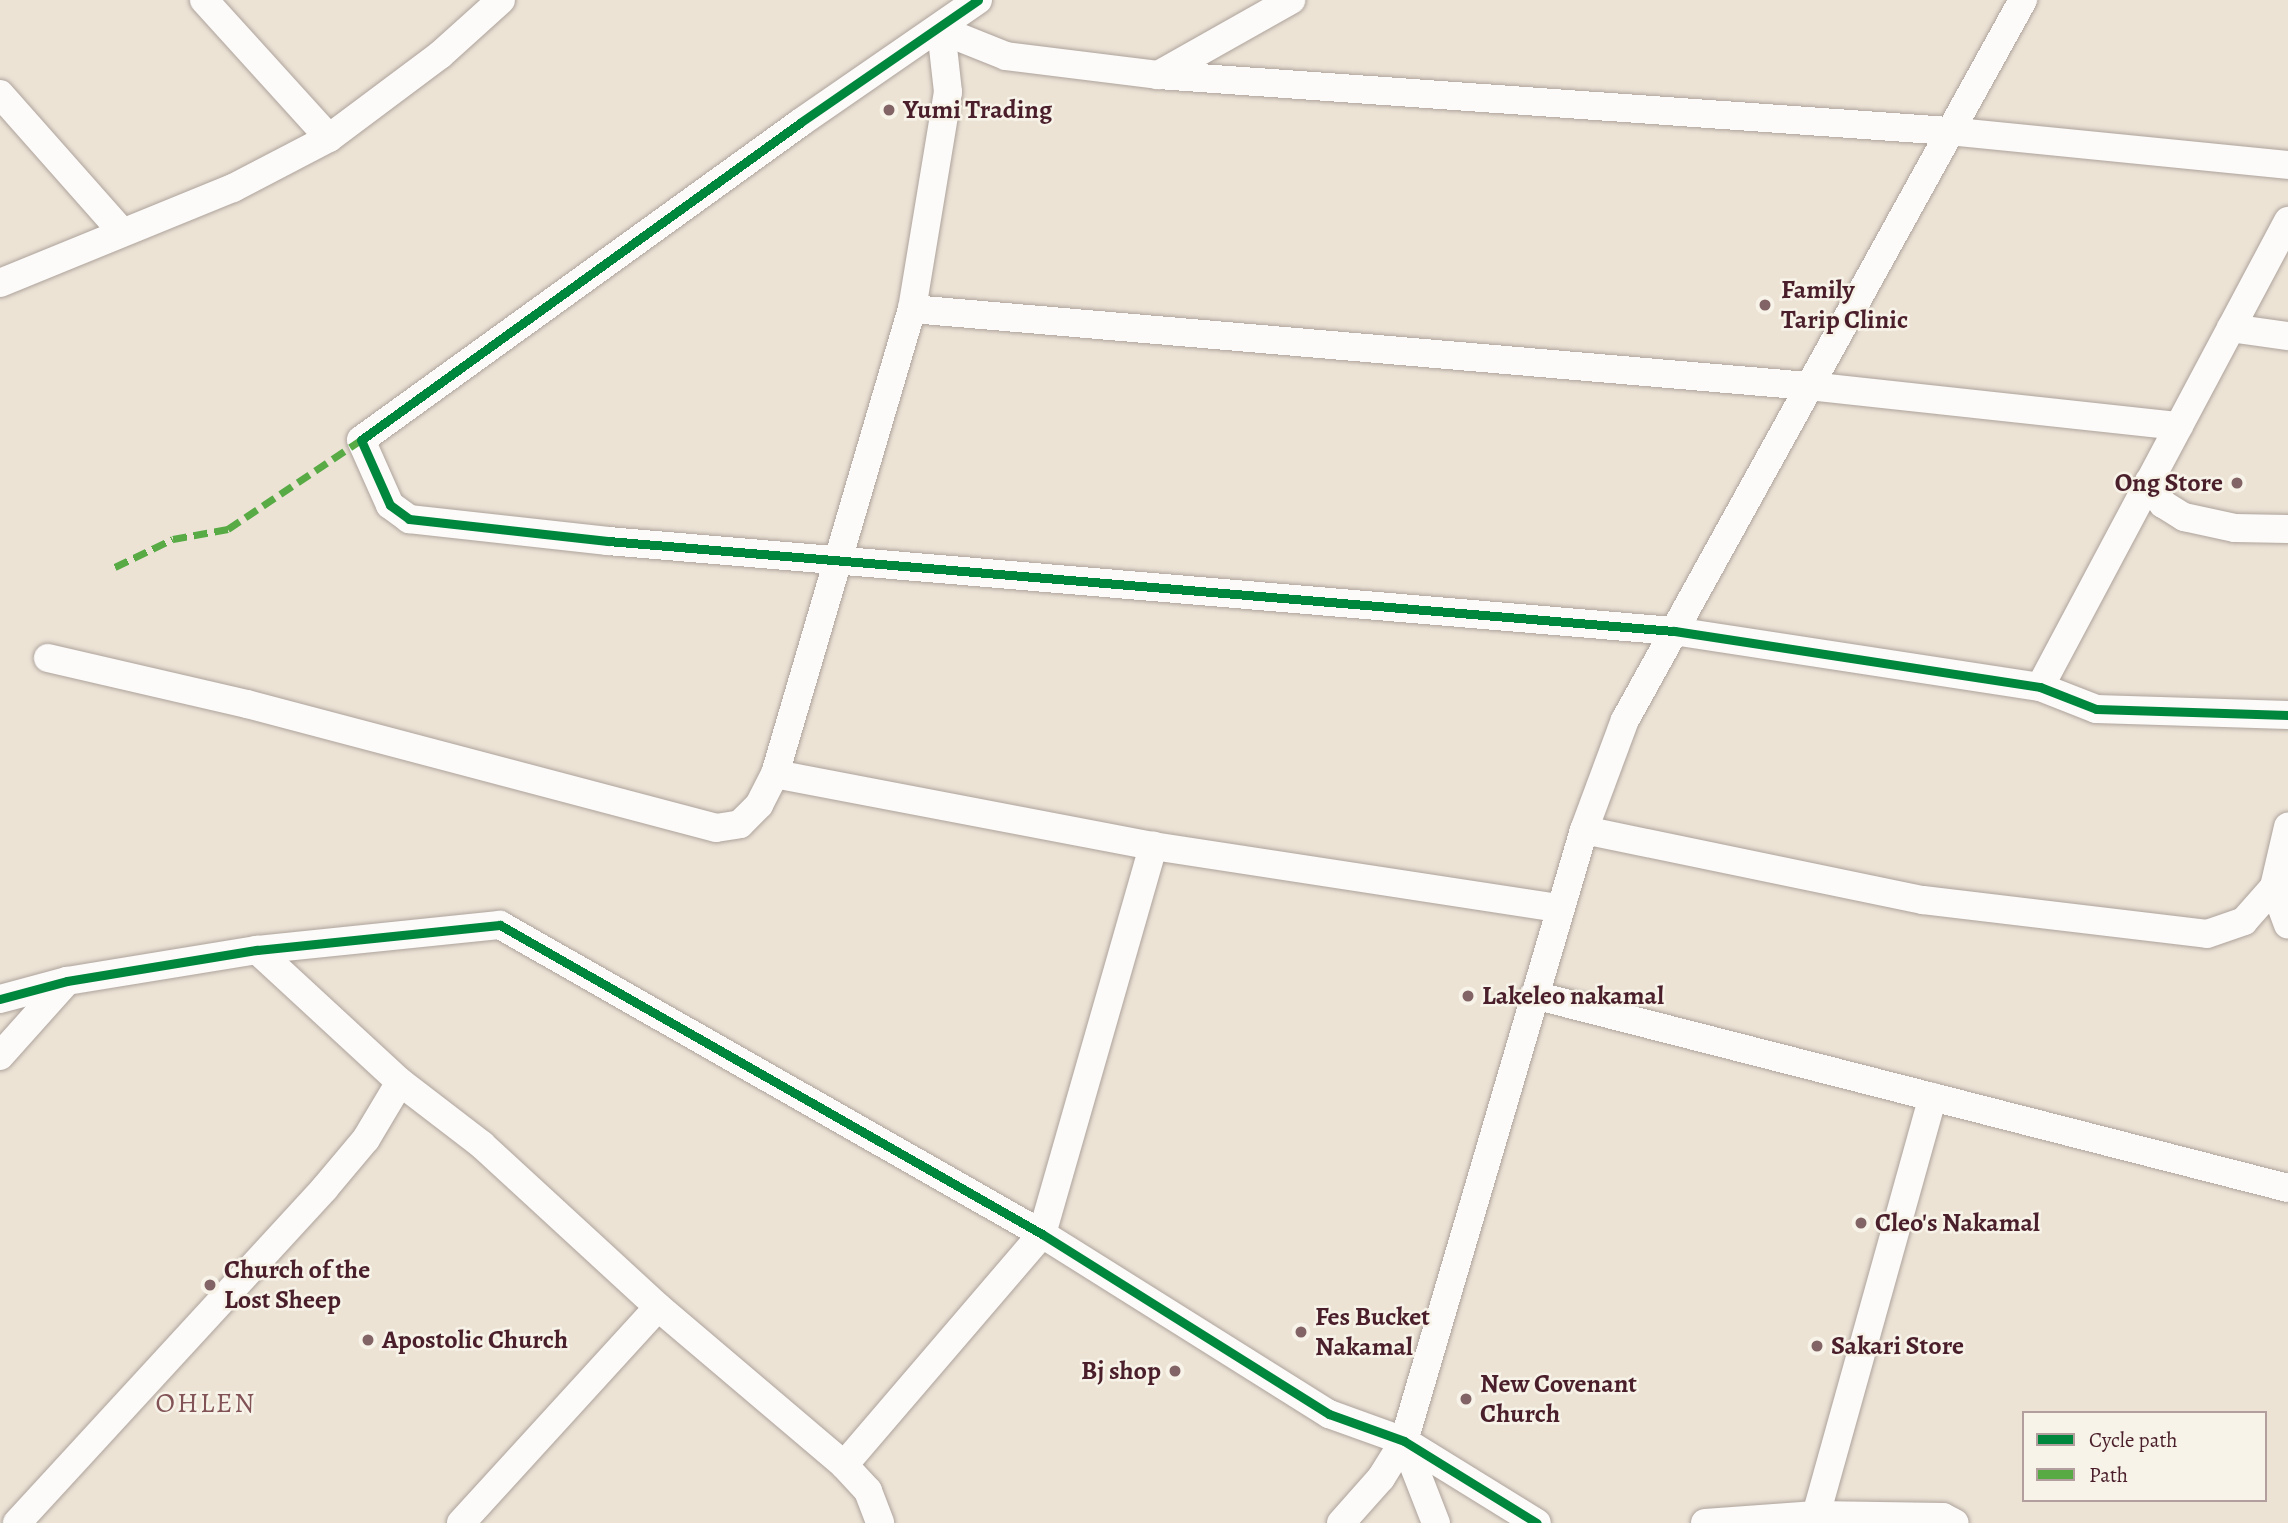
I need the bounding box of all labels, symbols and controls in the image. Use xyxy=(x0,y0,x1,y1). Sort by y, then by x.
place label: Yumi Trading xyxy=(903,94,1052,126)
marker: Yumi Trading xyxy=(881,102,897,118)
place label: Family Tarip Clinic xyxy=(1781,274,1908,336)
marker: Family Tarip Clinic xyxy=(1755,295,1775,315)
place label: Ong Store xyxy=(2115,467,2223,499)
marker: Ong Store xyxy=(2229,475,2245,491)
place label: Lakeleo nakamal xyxy=(1482,980,1664,1012)
marker: Lakeleo nakamal xyxy=(1460,988,1476,1004)
place label: Cleo's Nakamal xyxy=(1875,1207,2040,1239)
marker: Cleo's Nakamal xyxy=(1853,1215,1869,1231)
place label: Church of the Lost Sheep xyxy=(224,1254,370,1316)
marker: Church of the Lost Sheep xyxy=(202,1277,218,1293)
place label: Fes Bucket Nakamal xyxy=(1315,1301,1430,1362)
place label: Apostolic Church xyxy=(382,1324,568,1356)
marker: Fes Bucket Nakamal xyxy=(1293,1324,1309,1340)
place label: Sakari Store xyxy=(1831,1330,1964,1362)
marker: Apostolic Church xyxy=(360,1332,376,1348)
marker: Sakari Store xyxy=(1809,1338,1825,1354)
place label: Bj shop xyxy=(1081,1355,1161,1387)
marker: Bj shop xyxy=(1167,1363,1183,1379)
place label: New Covenant Church xyxy=(1480,1368,1637,1430)
district label: OHLEN xyxy=(156,1386,256,1420)
marker: New Covenant Church xyxy=(1458,1391,1474,1407)
legend xyxy=(2022,1411,2267,1502)
text: Cycle path xyxy=(2089,1426,2178,1454)
text: Path xyxy=(2089,1461,2128,1489)

